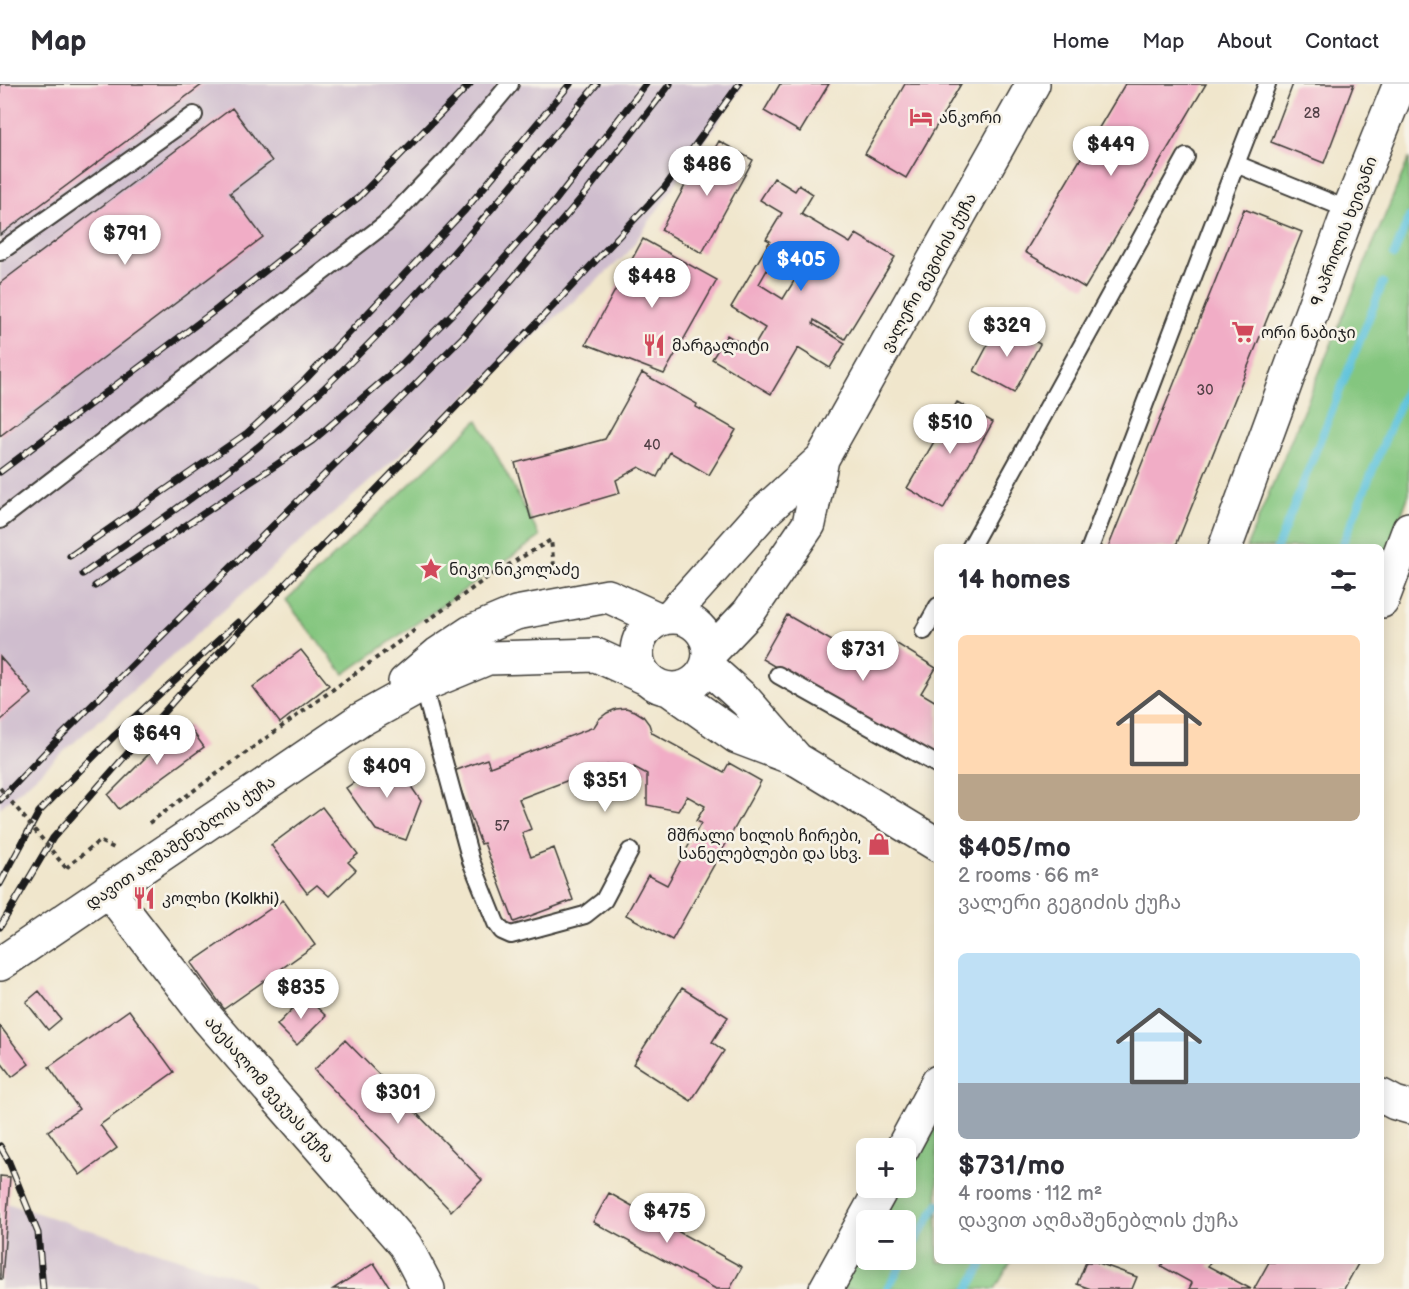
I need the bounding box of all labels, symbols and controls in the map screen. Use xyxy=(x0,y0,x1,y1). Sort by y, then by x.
text: Map xyxy=(30,25,86,58)
text: Home xyxy=(1052,29,1109,54)
text: Map xyxy=(1142,29,1184,54)
text: About xyxy=(1217,29,1272,54)
text: Contact xyxy=(1305,29,1379,54)
hotel icon: ანკორი xyxy=(908,104,934,130)
house number: 28 xyxy=(1304,105,1320,122)
place label: ანკორი xyxy=(939,109,1001,128)
pin: $449 xyxy=(1075,126,1147,177)
text: $449 xyxy=(1087,133,1135,157)
pin: $486 xyxy=(671,146,743,197)
text: $486 xyxy=(682,153,732,177)
street label: 9 აპრილის ხეივანი xyxy=(1307,154,1382,309)
street label: ვალერი გეგიძის ქუჩა xyxy=(878,190,981,355)
pin: $791 xyxy=(89,215,161,266)
text: $791 xyxy=(103,222,147,246)
pin: $405 xyxy=(765,241,837,292)
text: $405 xyxy=(777,248,825,272)
pin: $448 xyxy=(616,258,688,309)
text: $448 xyxy=(628,265,676,289)
pin: $329 xyxy=(971,307,1043,358)
text: $329 xyxy=(983,314,1031,338)
supermarket icon: ორი ნაბიჯი xyxy=(1230,319,1256,345)
place label: ორი ნაბიჯი xyxy=(1261,324,1356,343)
restaurant icon: მარგალიტი xyxy=(641,332,667,358)
place label: მარგალიტი xyxy=(672,337,769,356)
house number: 30 xyxy=(1197,382,1213,399)
pin: $510 xyxy=(914,404,986,455)
text: $510 xyxy=(927,411,973,435)
house number: 40 xyxy=(644,437,660,454)
place icon: ნიკო ნიკოლაძე xyxy=(418,556,444,582)
place label: ნიკო ნიკოლაძე xyxy=(449,561,580,580)
icon: filters xyxy=(1327,564,1360,597)
text: 14 homes xyxy=(958,565,1070,596)
pin: $731 xyxy=(827,631,899,682)
text: $731 xyxy=(841,638,885,662)
icon: home xyxy=(1105,674,1213,782)
pin: $649 xyxy=(121,715,193,766)
text: $649 xyxy=(133,722,181,746)
pin: $409 xyxy=(351,748,423,799)
text: $409 xyxy=(362,755,412,779)
pin: $351 xyxy=(569,762,641,813)
text: $351 xyxy=(583,769,627,793)
street label: დავით აღმაშენებლის ქუჩა xyxy=(82,773,279,914)
house number: 57 xyxy=(495,818,510,835)
place label: მშრალი ხილის ჩირები, სანელებლები და სხვ. xyxy=(667,827,861,864)
shop icon: მშრალი ხილის ჩირები, სანელებლები და სხვ. xyxy=(866,831,892,857)
text: $405/mo xyxy=(958,833,1071,864)
text: 2 rooms · 66 m² xyxy=(958,864,1099,888)
restaurant icon: კოლხი (Kolkhi) xyxy=(131,885,157,911)
place label: კოლხი (Kolkhi) xyxy=(162,890,280,909)
text: ვალერი გეგიძის ქუჩა xyxy=(958,891,1181,915)
pin: $835 xyxy=(265,969,337,1020)
text: $835 xyxy=(277,976,325,1000)
icon: home xyxy=(1105,992,1213,1100)
street label: აბესალომ ვეკუას ქუჩა xyxy=(200,1013,338,1167)
pin: $301 xyxy=(362,1074,434,1125)
text: $301 xyxy=(375,1081,421,1105)
map controls xyxy=(856,1138,916,1270)
button: + xyxy=(856,1138,916,1198)
text: $731/mo xyxy=(958,1151,1065,1182)
text: 4 rooms · 112 m² xyxy=(958,1182,1102,1206)
pin: $475 xyxy=(631,1193,703,1244)
text: $475 xyxy=(643,1200,691,1224)
text: დავით აღმაშენებლის ქუჩა xyxy=(958,1209,1239,1233)
button: − xyxy=(856,1210,916,1270)

